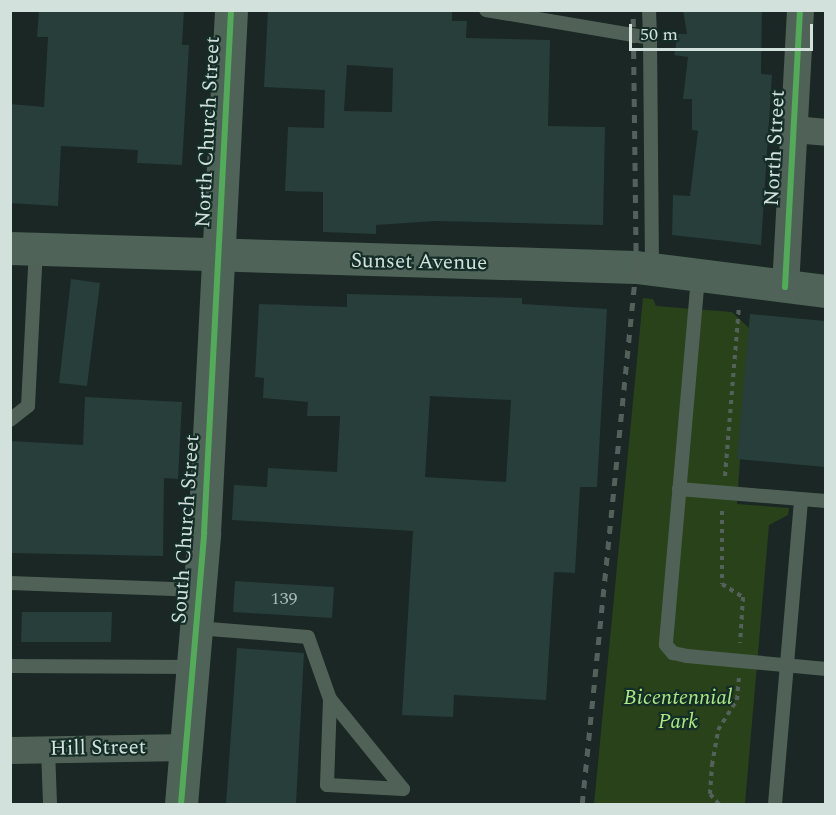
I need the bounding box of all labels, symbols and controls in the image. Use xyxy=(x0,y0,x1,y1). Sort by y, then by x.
scale bar xyxy=(632,12,816,50)
text: 50 m xyxy=(640,21,678,48)
street label: North Church Street xyxy=(190,36,226,228)
street label: North Street xyxy=(759,89,791,207)
street label: Sunset Avenue xyxy=(351,248,487,276)
street label: South Church Street xyxy=(167,433,205,625)
house number: 139 xyxy=(271,588,297,610)
park label: Bicentennial Park xyxy=(624,685,732,735)
street label: Hill Street xyxy=(50,735,146,761)

